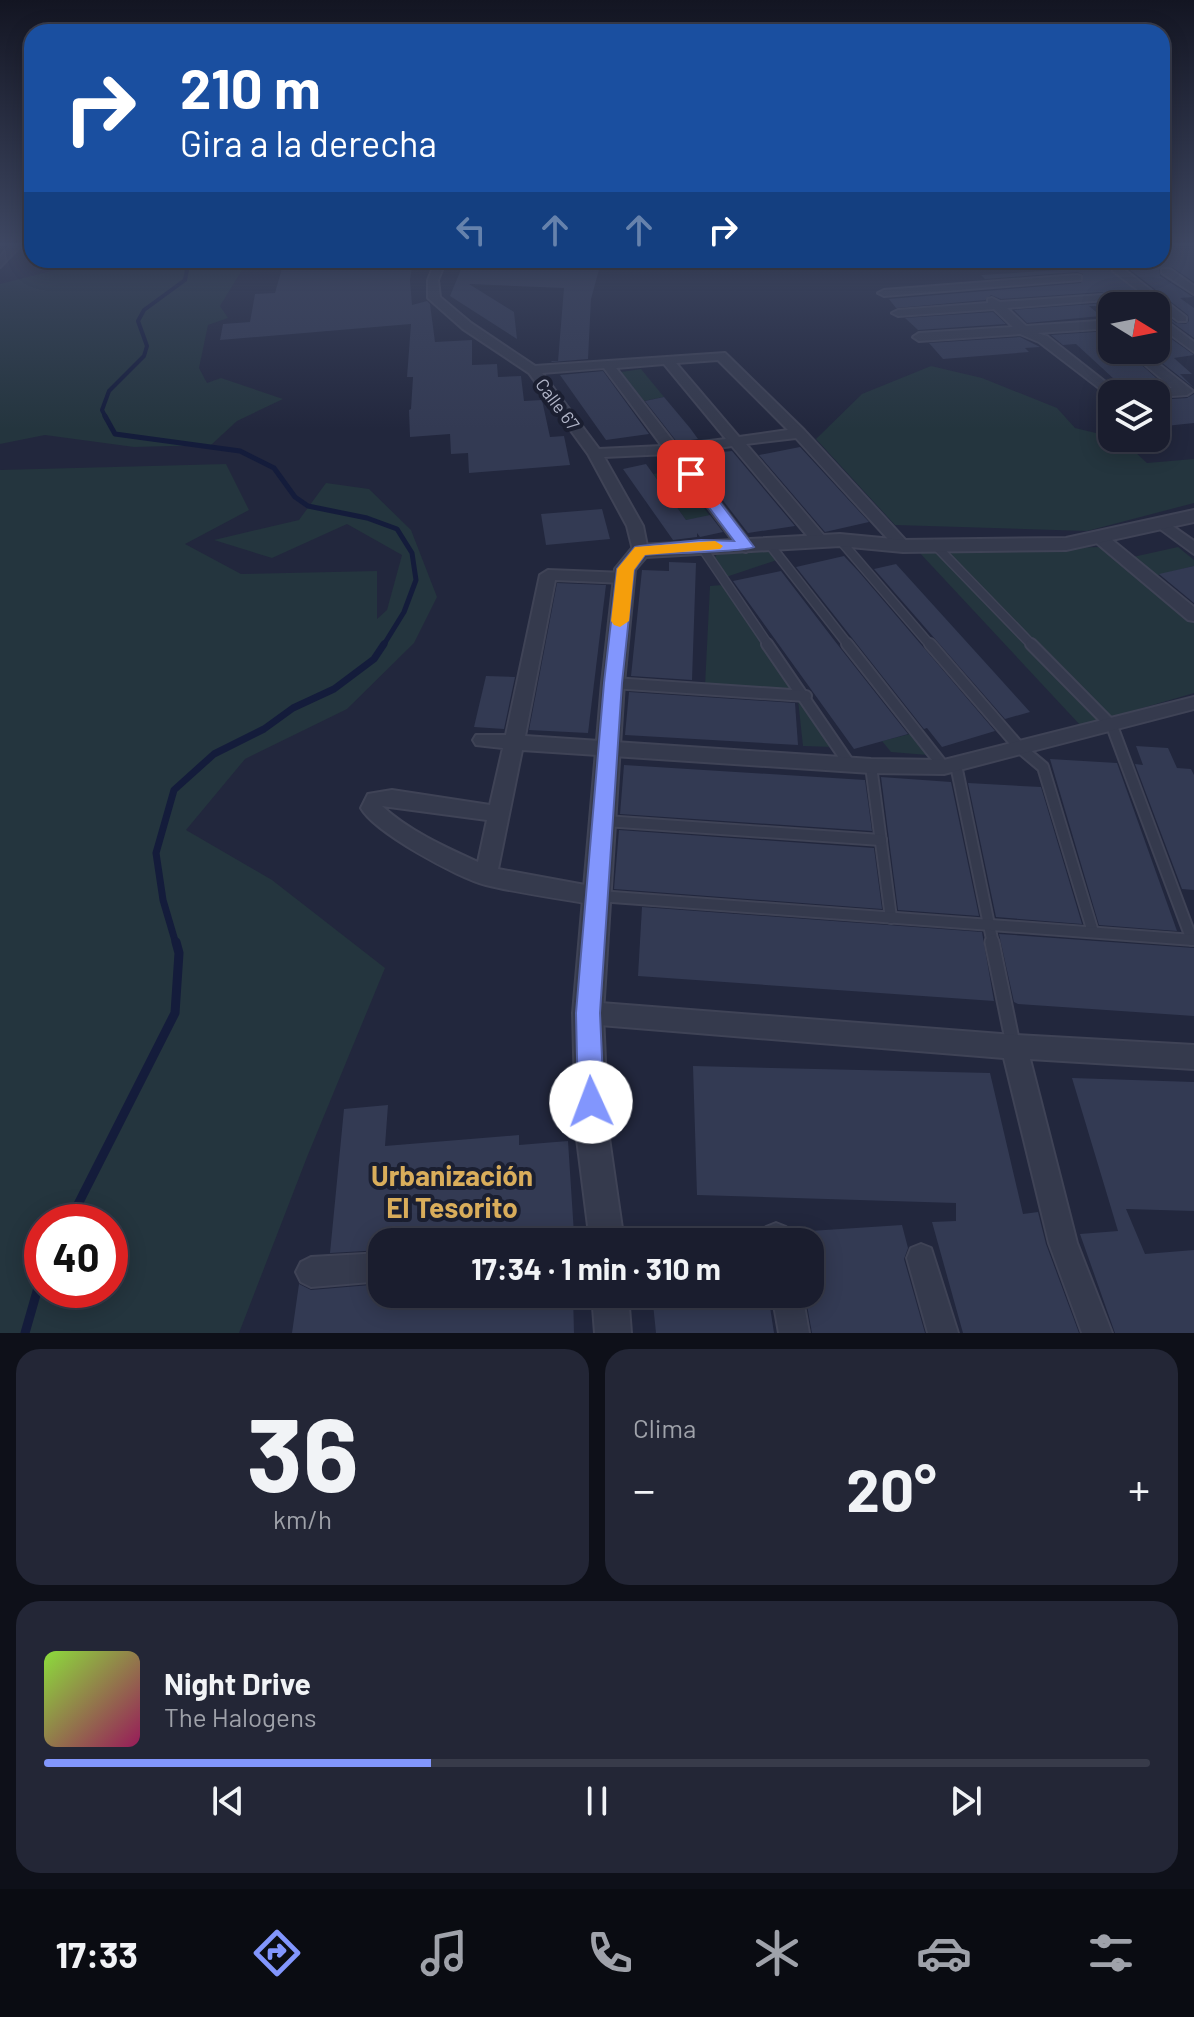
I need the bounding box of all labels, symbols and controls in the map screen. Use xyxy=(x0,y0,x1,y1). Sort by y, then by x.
text: 210 m xyxy=(180,53,321,120)
icon: right xyxy=(48,56,152,160)
text: Gira a la derecha xyxy=(180,121,437,164)
icon: left xyxy=(449,208,493,252)
icon: ahead xyxy=(533,208,577,252)
icon: ahead xyxy=(617,208,661,252)
icon: right xyxy=(701,208,745,252)
north arrow xyxy=(1098,292,1170,364)
map controls xyxy=(1098,292,1170,452)
street label: Calle 67 xyxy=(531,374,585,435)
button: layers xyxy=(1098,380,1170,452)
pin xyxy=(657,440,725,508)
icon: arrive xyxy=(669,452,713,496)
position arrow xyxy=(549,1060,633,1144)
district label: Urbanización El Tesorito xyxy=(371,1158,533,1224)
speed limit sign: 40 xyxy=(24,1204,128,1308)
text: 17:34 · 1 min · 310 m xyxy=(471,1250,721,1286)
text: 36 xyxy=(246,1388,359,1513)
text: Clima xyxy=(633,1412,696,1443)
text: 20° xyxy=(846,1452,937,1524)
text: − xyxy=(633,1462,655,1515)
text: + xyxy=(1128,1462,1150,1515)
text: km/h xyxy=(273,1503,332,1534)
text: Night Drive xyxy=(164,1665,311,1701)
text: The Halogens xyxy=(164,1701,316,1732)
icon: previous xyxy=(206,1779,250,1823)
icon: pause xyxy=(575,1779,619,1823)
icon: next xyxy=(944,1779,988,1823)
icon: directions xyxy=(249,1925,305,1981)
icon: music xyxy=(416,1925,472,1981)
icon: phone xyxy=(582,1925,638,1981)
icon: climate xyxy=(749,1925,805,1981)
icon: car xyxy=(916,1925,972,1981)
icon: filters xyxy=(1083,1925,1139,1981)
text: 17:33 xyxy=(55,1932,138,1975)

